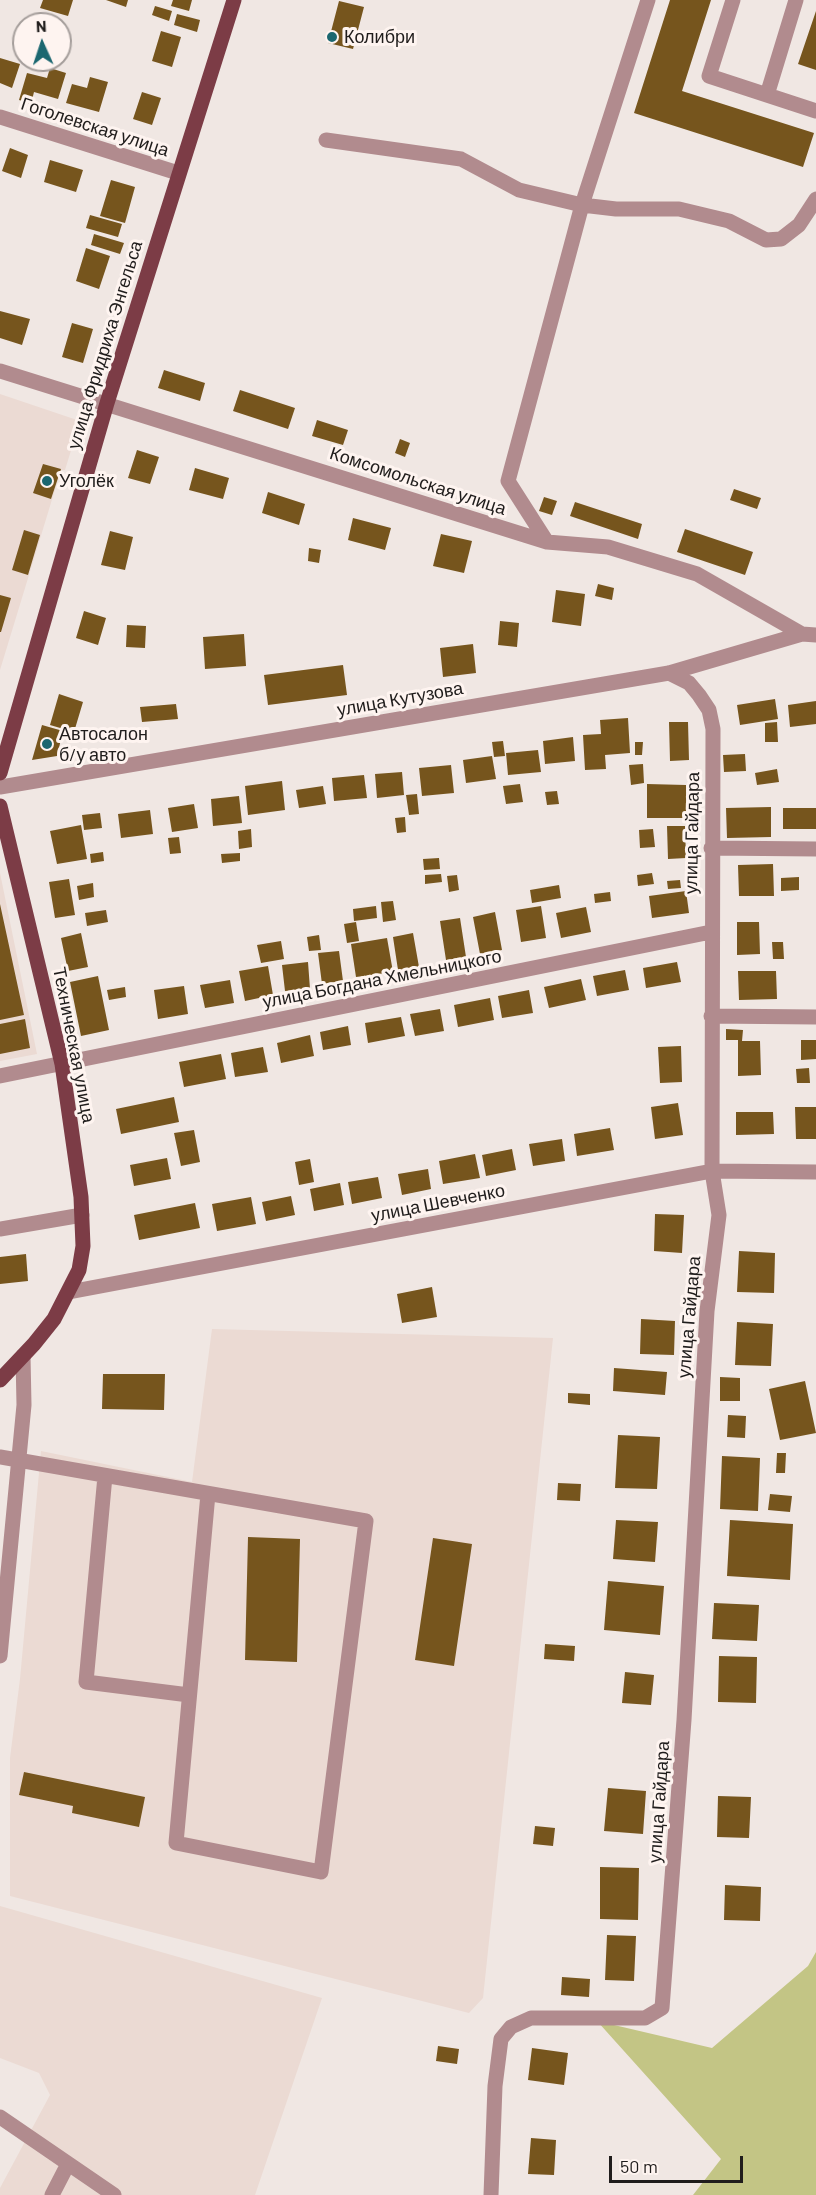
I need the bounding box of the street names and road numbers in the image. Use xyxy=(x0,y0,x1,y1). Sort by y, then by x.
street label: Гоголевская улица xyxy=(18,93,172,161)
street label: улица Фридриха Энгельса xyxy=(63,238,147,452)
street label: Комсомольская улица xyxy=(327,442,509,520)
street label: улица Кутузова xyxy=(335,677,465,721)
street label: улица Гайдара xyxy=(680,772,704,894)
street label: улица Богдана Хмельницкого xyxy=(261,945,503,1013)
street label: Техническая улица xyxy=(48,965,100,1125)
street label: улица Шевченко xyxy=(369,1179,507,1227)
street label: улица Гайдара xyxy=(673,1255,705,1379)
street label: улица Гайдара xyxy=(644,1740,674,1864)

